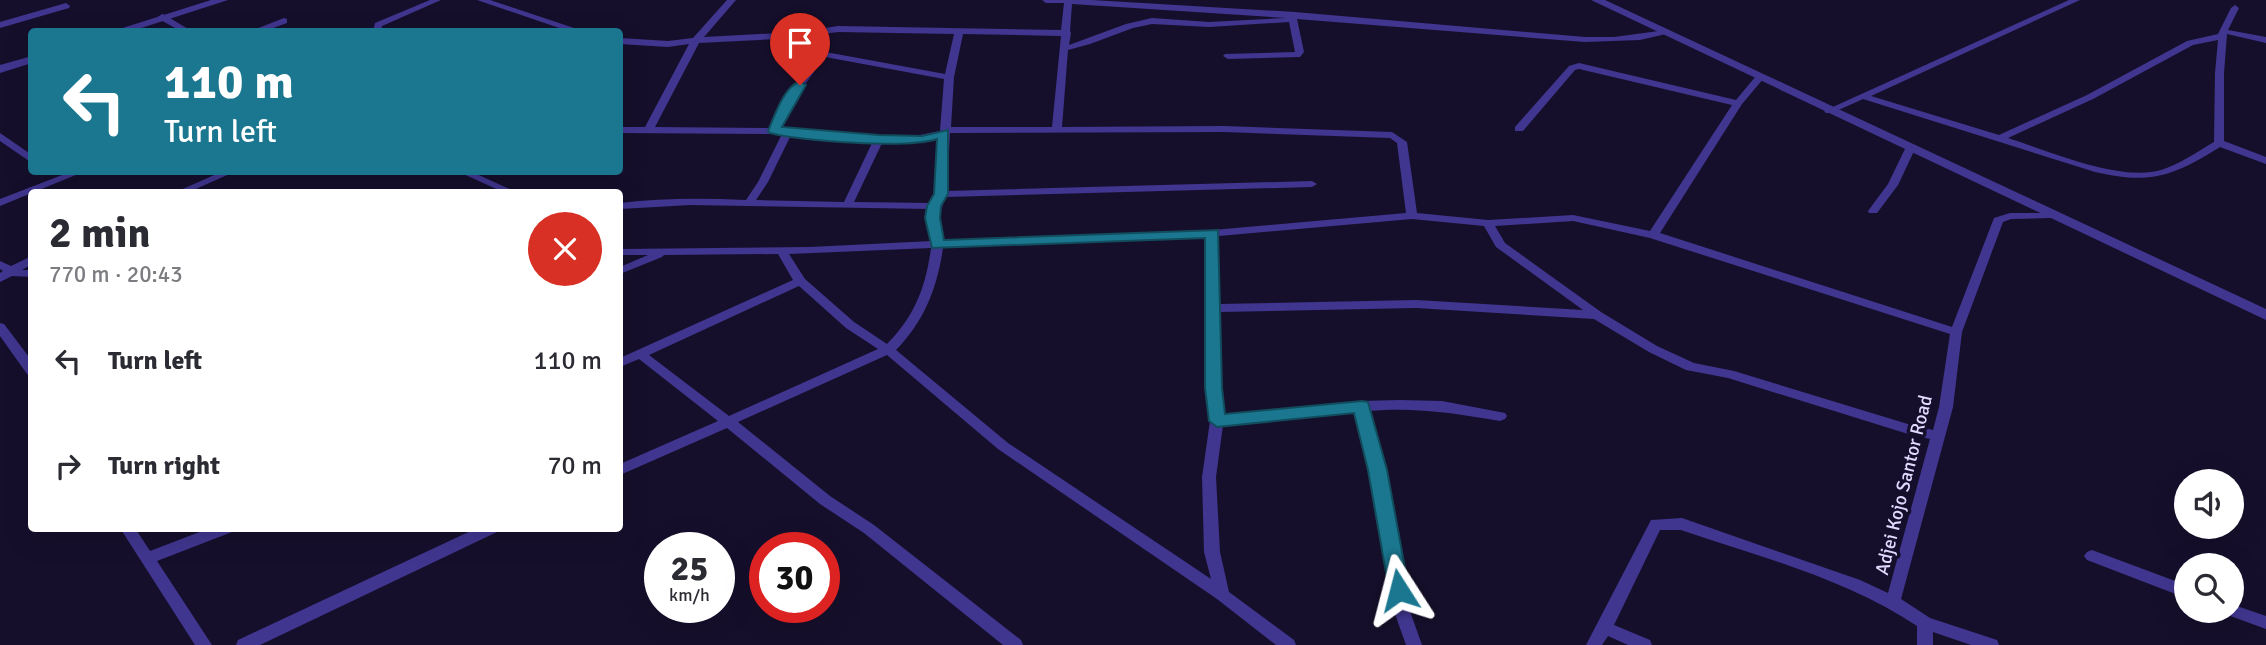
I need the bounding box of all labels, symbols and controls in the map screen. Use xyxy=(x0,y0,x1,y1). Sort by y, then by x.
pin xyxy=(770,13,830,85)
icon: arrive xyxy=(781,24,819,62)
text: 110 m xyxy=(164,52,294,112)
icon: left xyxy=(49,56,140,147)
text: Turn left xyxy=(164,112,277,151)
text: 2 min xyxy=(49,208,150,259)
button: close xyxy=(528,212,602,286)
text: 770 m · 20:43 xyxy=(49,260,183,289)
icon: left xyxy=(49,342,87,380)
text: Turn left xyxy=(108,345,202,377)
text: 110 m xyxy=(533,345,602,377)
street label: Adjei Kojo Santor Road xyxy=(1870,393,1938,577)
icon: right xyxy=(49,447,87,485)
text: Turn right xyxy=(108,450,220,482)
text: 70 m xyxy=(547,450,602,482)
map controls xyxy=(2174,469,2244,623)
button: sound xyxy=(2174,469,2244,539)
speed limit sign: 30 xyxy=(749,532,840,623)
text: 25 xyxy=(671,547,708,590)
position arrow xyxy=(1362,553,1436,627)
button: search xyxy=(2174,553,2244,623)
text: km/h xyxy=(669,584,710,606)

